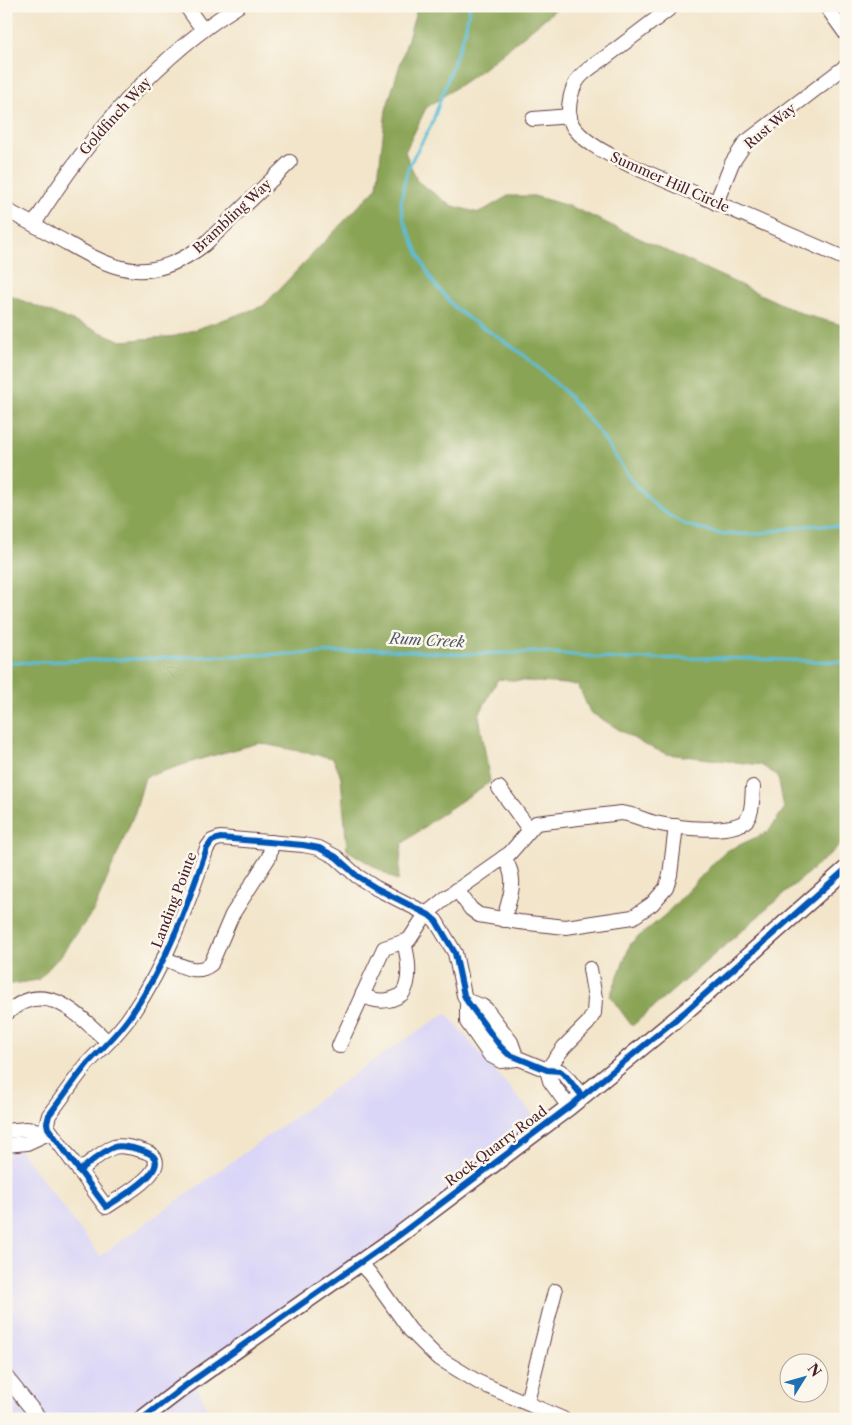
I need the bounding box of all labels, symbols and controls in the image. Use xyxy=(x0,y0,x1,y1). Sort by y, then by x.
street label: Goldfinch Way xyxy=(75,73,155,159)
street label: Rust Way xyxy=(740,99,800,153)
street label: Summer Hill Circle xyxy=(608,148,733,216)
street label: Brambling Way xyxy=(189,175,275,257)
water label: Rum Creek xyxy=(388,628,465,651)
street label: Landing Pointe xyxy=(147,849,201,951)
street label: Rock Quarry Road xyxy=(442,1102,551,1190)
north arrow xyxy=(780,1352,830,1402)
text: N xyxy=(804,1360,825,1380)

